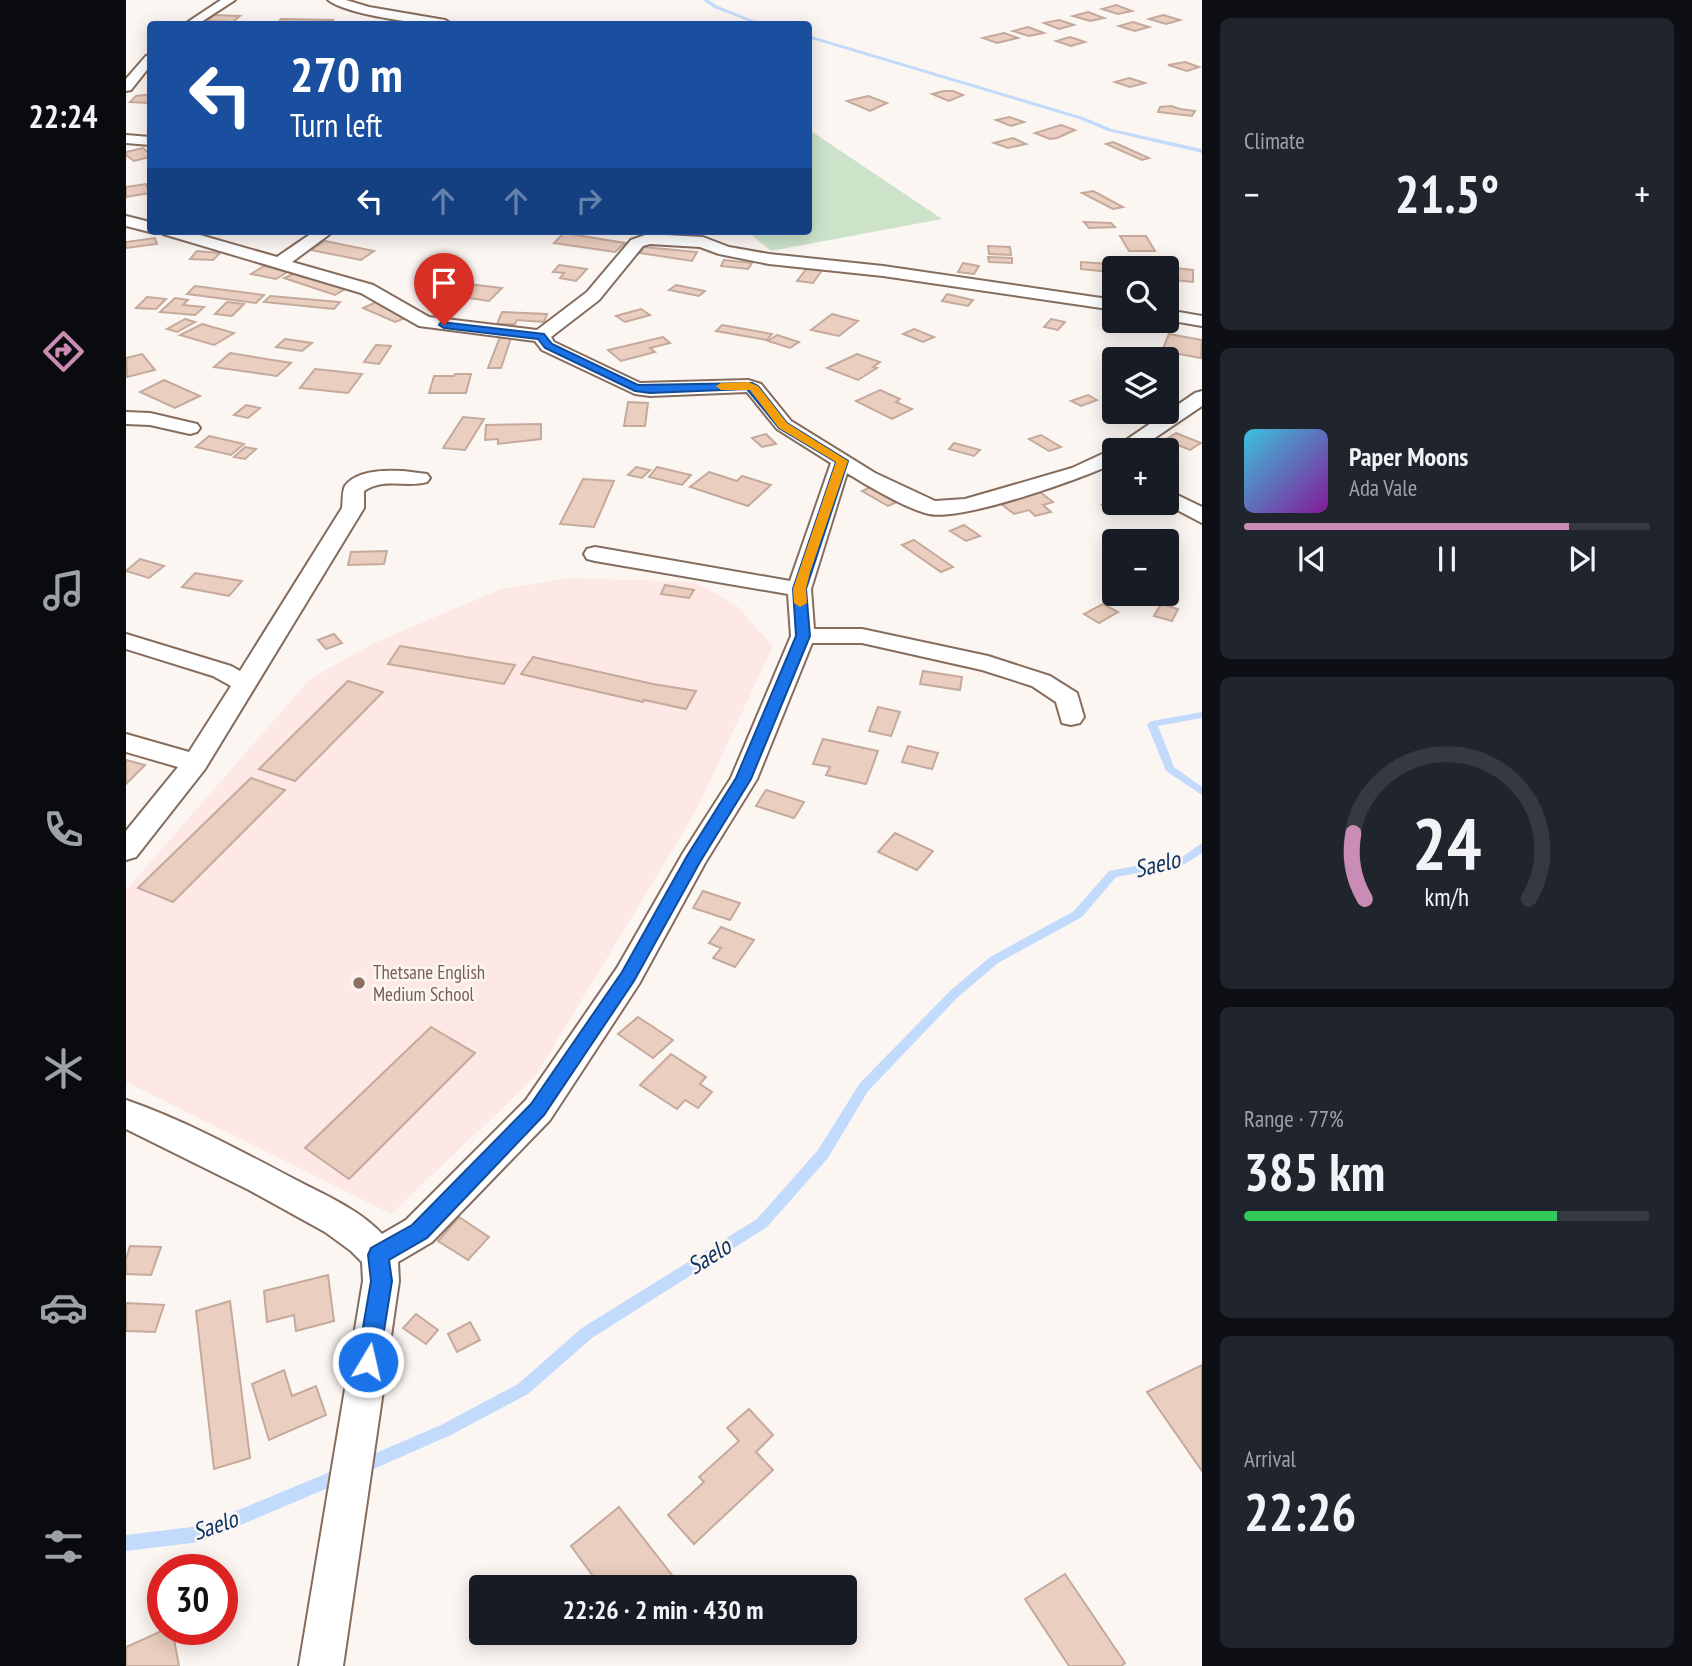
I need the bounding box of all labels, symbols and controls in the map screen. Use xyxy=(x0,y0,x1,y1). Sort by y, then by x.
text: 270 m xyxy=(290,42,403,106)
icon: left xyxy=(175,49,266,140)
text: 22:24 xyxy=(28,95,98,137)
text: Turn left xyxy=(290,104,382,146)
text: Climate xyxy=(1244,126,1305,155)
text: 21.5° xyxy=(1395,160,1499,227)
text: − xyxy=(1244,169,1260,218)
text: + xyxy=(1634,169,1650,218)
icon: left xyxy=(351,182,389,220)
icon: ahead xyxy=(424,182,462,220)
icon: ahead xyxy=(497,182,535,220)
icon: right xyxy=(570,182,608,220)
pin xyxy=(414,253,474,325)
map controls xyxy=(1102,256,1179,606)
button: search xyxy=(1102,256,1179,333)
icon: arrive xyxy=(425,264,463,302)
icon: directions xyxy=(39,327,88,376)
button: layers xyxy=(1102,347,1179,424)
button: + xyxy=(1102,438,1179,515)
text: Paper Moons xyxy=(1349,440,1468,473)
text: Ada Vale xyxy=(1349,473,1417,502)
button: − xyxy=(1102,529,1179,606)
icon: previous xyxy=(1293,540,1331,578)
icon: pause xyxy=(1428,540,1466,578)
icon: next xyxy=(1563,540,1601,578)
icon: music xyxy=(39,566,88,615)
text: 24 xyxy=(1412,795,1482,889)
icon: phone xyxy=(39,805,88,854)
water label: Saelo xyxy=(1131,843,1185,885)
text: km/h xyxy=(1425,881,1469,913)
place label: Thetsane English Medium School xyxy=(373,960,485,1006)
marker: Thetsane English Medium School xyxy=(351,975,367,991)
icon: climate xyxy=(39,1044,88,1093)
text: Range · 77% xyxy=(1244,1104,1344,1133)
text: 385 km xyxy=(1244,1138,1385,1205)
water label: Saelo xyxy=(681,1230,738,1281)
icon: car xyxy=(39,1283,88,1332)
position arrow xyxy=(331,1325,405,1399)
text: Arrival xyxy=(1244,1444,1296,1473)
text: 22:26 xyxy=(1244,1478,1356,1545)
water label: Saelo xyxy=(188,1502,243,1547)
icon: filters xyxy=(39,1522,88,1571)
speed limit sign: 30 xyxy=(147,1554,238,1645)
text: 22:26 · 2 min · 430 m xyxy=(563,1593,763,1626)

